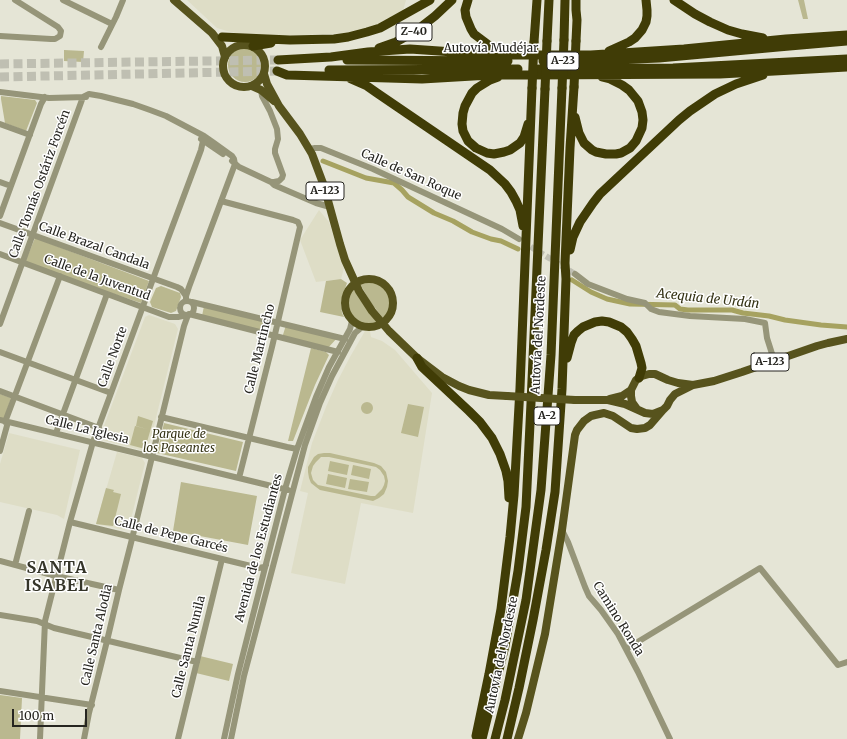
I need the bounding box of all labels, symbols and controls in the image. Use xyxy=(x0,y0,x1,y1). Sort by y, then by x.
road number: Z-40 xyxy=(396,23,432,41)
street label: Autovía Mudéjar xyxy=(443,42,539,56)
road number: A-23 xyxy=(547,52,579,70)
street label: Calle Tomás Ostáriz Forcén xyxy=(6,108,74,260)
street label: Calle de San Roque xyxy=(359,146,463,204)
road number: A-123 xyxy=(306,182,344,200)
street label: Calle Brazal Candala xyxy=(37,219,151,273)
street label: Calle de la Juventud xyxy=(42,252,152,304)
street label: Autovía del Nordeste xyxy=(529,275,549,395)
water label: Acequia de Urdán xyxy=(656,286,760,312)
street label: Calle Martincho xyxy=(242,303,278,395)
street label: Calle Norte xyxy=(95,325,131,389)
road number: A-123 xyxy=(751,353,789,371)
road number: A-2 xyxy=(534,407,560,425)
street label: Calle La Iglesia xyxy=(44,413,130,447)
park label: Parque de los Paseantes xyxy=(143,428,215,456)
street label: Avenida de los Estudiantes xyxy=(232,472,286,624)
street label: Calle de Pepe Garcés xyxy=(113,514,229,556)
district label: SANTA ISABEL xyxy=(25,558,89,596)
street label: Camino Ronda xyxy=(589,579,647,659)
street label: Calle Santa Alodia xyxy=(78,583,116,687)
street label: Calle Santa Nunila xyxy=(169,594,209,700)
street label: Autovía del Nordeste xyxy=(483,596,521,714)
scale bar xyxy=(14,701,89,727)
text: 100 m xyxy=(19,708,54,723)

